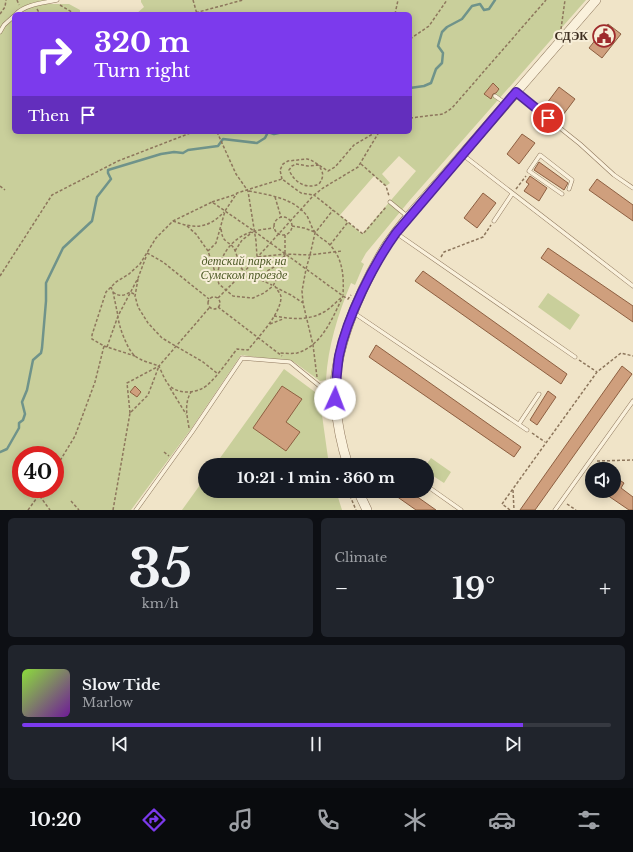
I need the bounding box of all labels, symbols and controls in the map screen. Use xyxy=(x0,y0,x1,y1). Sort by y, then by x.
public building icon: СДЭК xyxy=(591,23,617,49)
text: 320 m xyxy=(94,25,190,60)
icon: right xyxy=(28,28,80,80)
place label: СДЭК xyxy=(555,28,588,43)
text: Turn right xyxy=(94,60,190,82)
pin xyxy=(531,101,565,135)
icon: arrive xyxy=(77,104,99,126)
text: Then xyxy=(28,106,69,125)
icon: arrive xyxy=(537,107,559,129)
park label: детский парк на Сумском проезде xyxy=(201,253,288,282)
position arrow xyxy=(314,378,356,420)
speed limit sign: 40 xyxy=(12,446,64,498)
map controls xyxy=(585,462,621,498)
button: sound xyxy=(585,462,621,498)
text: 10:21 · 1 min · 360 m xyxy=(237,468,395,487)
text: 35 xyxy=(128,537,192,601)
text: Climate xyxy=(335,549,387,566)
text: 19° xyxy=(452,570,495,607)
text: − xyxy=(335,575,348,602)
text: + xyxy=(599,575,611,602)
text: km/h xyxy=(142,595,179,612)
text: Slow Tide xyxy=(82,675,160,694)
text: Marlow xyxy=(82,694,133,711)
icon: previous xyxy=(109,733,131,755)
icon: pause xyxy=(305,733,327,755)
icon: next xyxy=(502,733,524,755)
icon: directions xyxy=(140,806,168,834)
icon: music xyxy=(227,806,255,834)
icon: phone xyxy=(314,806,342,834)
icon: climate xyxy=(401,806,429,834)
icon: car xyxy=(488,806,516,834)
icon: filters xyxy=(575,806,603,834)
text: 10:20 xyxy=(30,809,81,831)

